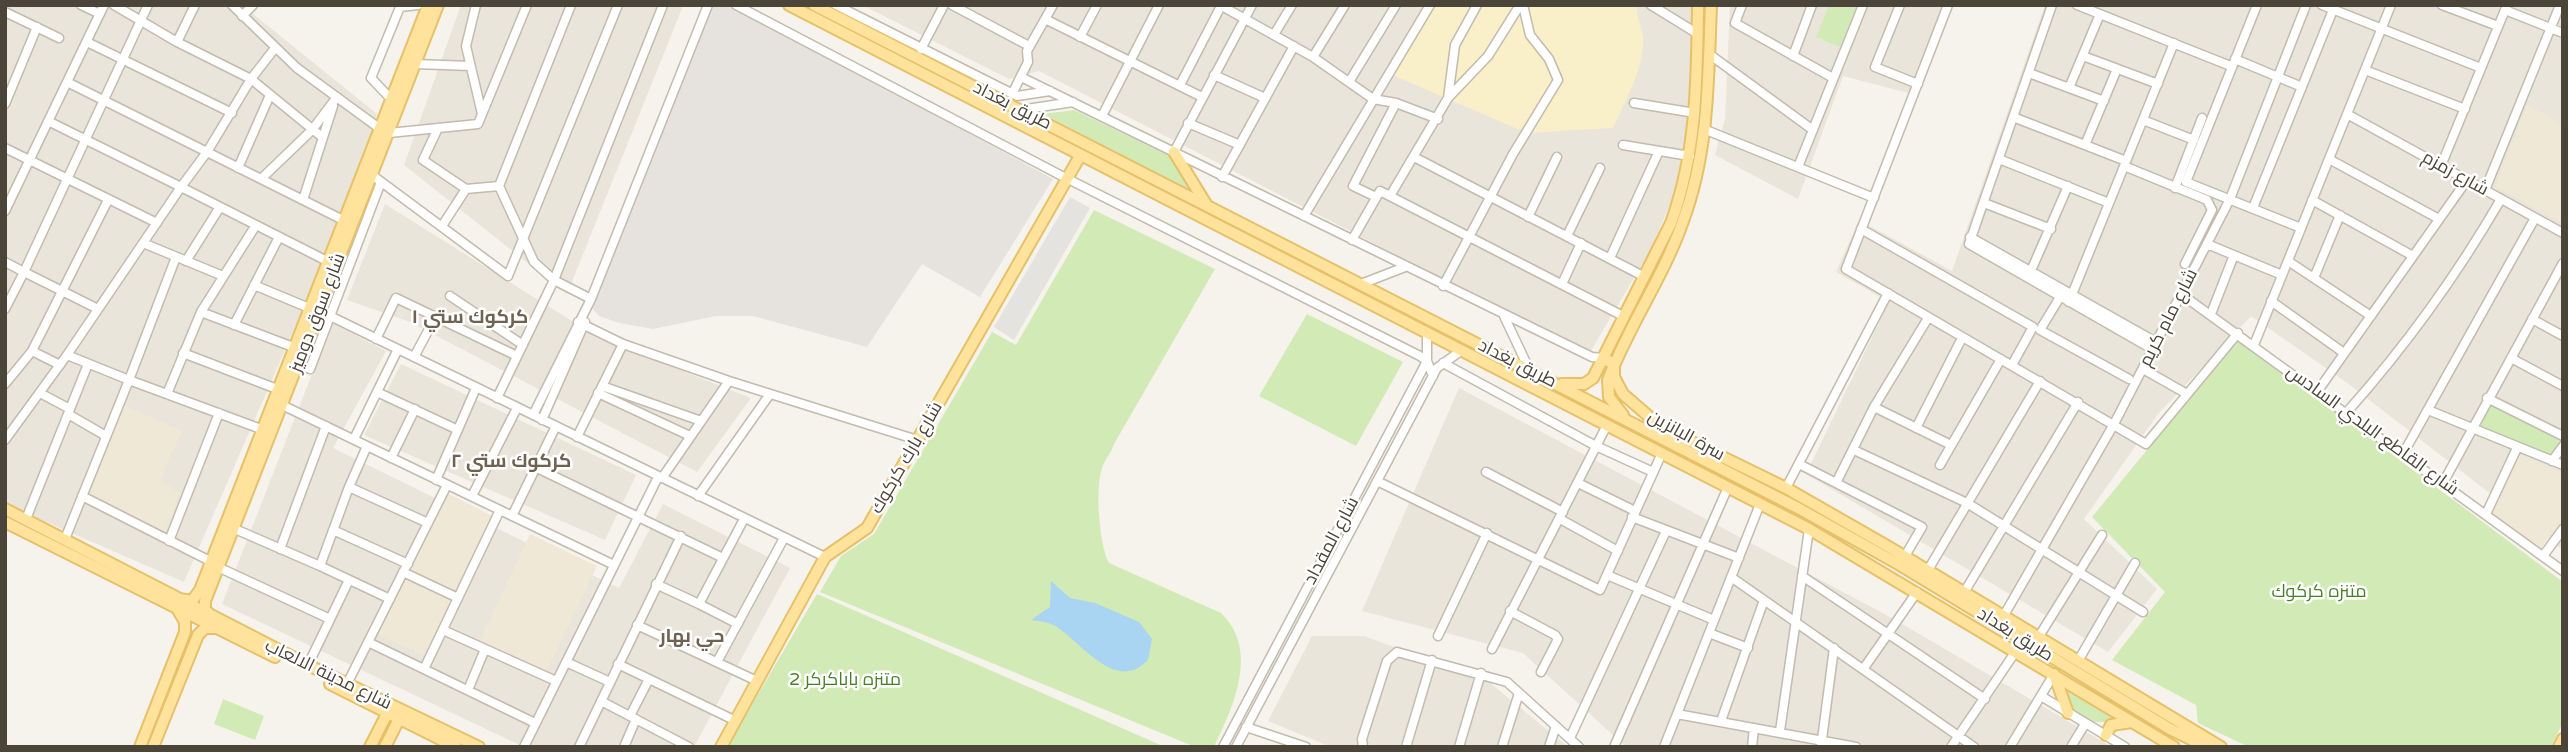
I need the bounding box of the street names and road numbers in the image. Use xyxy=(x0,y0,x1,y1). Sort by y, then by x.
street label: طريق بغداد xyxy=(969,77,1055,135)
street label: شارع زمزم xyxy=(2418,147,2492,201)
street label: شارع سوق دوميز xyxy=(285,250,351,376)
street label: شارع مام كريم xyxy=(2135,265,2203,371)
street label: طريق بغداد xyxy=(1474,335,1560,393)
street label: شارع القاطع البلدي السادس xyxy=(2282,361,2462,501)
street label: شارع بارك كركوك xyxy=(866,398,948,518)
street label: سرة البانزين xyxy=(1644,406,1728,466)
street label: شارع المقداد xyxy=(1300,493,1364,589)
street label: طريق بغداد xyxy=(1973,603,2057,667)
street label: شارع مدينة الالعاب xyxy=(261,635,395,715)

